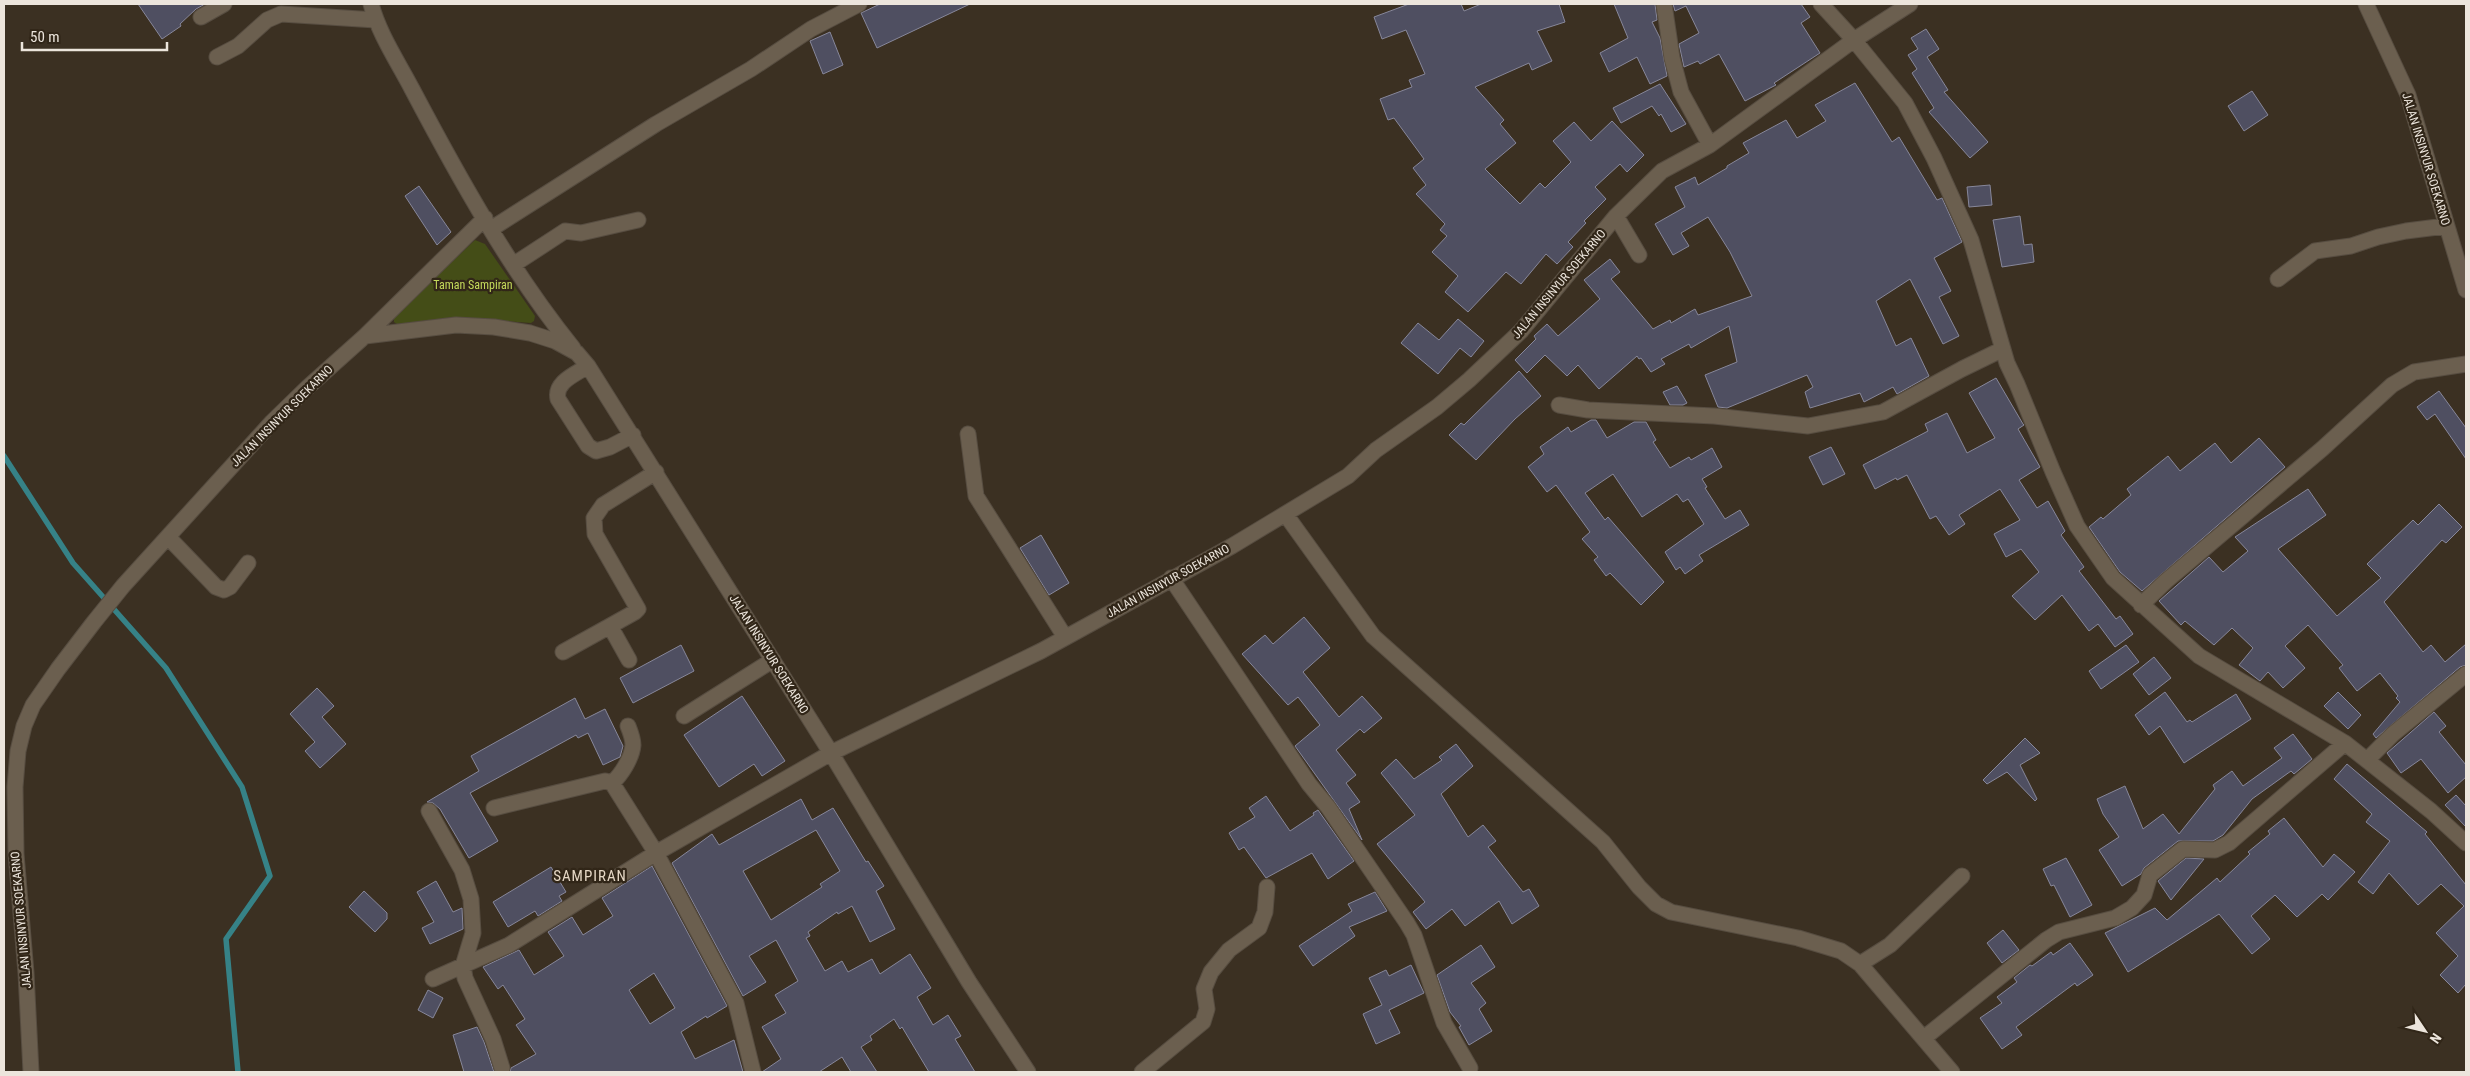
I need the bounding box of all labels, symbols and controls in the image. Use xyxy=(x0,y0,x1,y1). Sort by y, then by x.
scale bar xyxy=(22,20,168,52)
text: 50 m xyxy=(30,28,60,46)
street label: JALAN INSINYUR SOEKARNO xyxy=(2399,91,2453,227)
street label: JALAN INSINYUR SOEKARNO xyxy=(1509,227,1609,341)
park label: Taman Sampiran xyxy=(433,278,513,292)
street label: JALAN INSINYUR SOEKARNO xyxy=(228,362,336,470)
street label: JALAN INSINYUR SOEKARNO xyxy=(1104,541,1232,621)
street label: JALAN INSINYUR SOEKARNO xyxy=(727,592,811,716)
street label: JALAN INSINYUR SOEKARNO xyxy=(8,851,34,989)
district label: SAMPIRAN xyxy=(553,867,627,885)
north arrow xyxy=(2400,1006,2450,1056)
text: N xyxy=(2427,1030,2445,1047)

